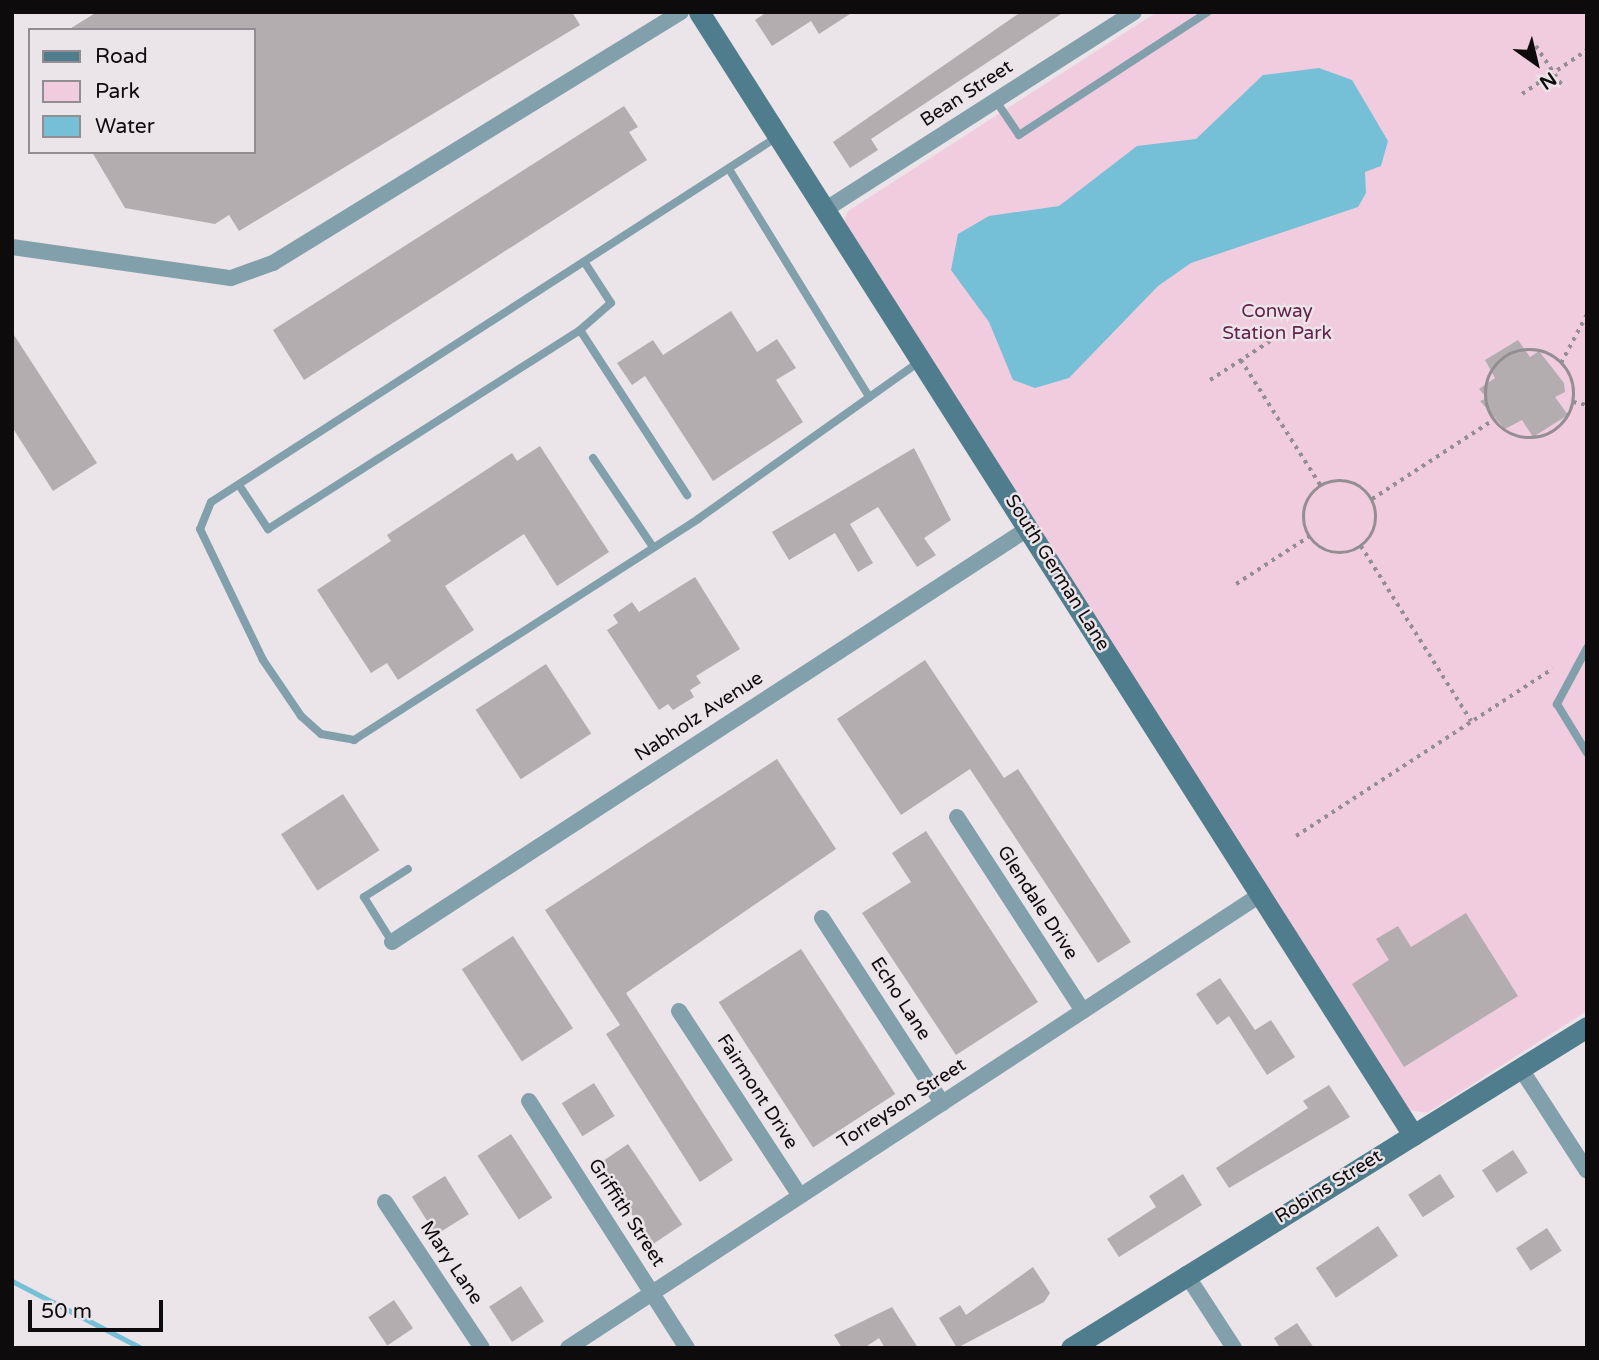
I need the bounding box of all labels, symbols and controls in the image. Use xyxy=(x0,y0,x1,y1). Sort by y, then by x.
legend xyxy=(28,28,256,154)
north arrow xyxy=(1501,28,1571,98)
text: Road xyxy=(95,44,148,69)
street label: Bean Street xyxy=(917,56,1017,132)
text: N xyxy=(1535,67,1560,94)
text: Park xyxy=(95,79,140,104)
text: Water xyxy=(95,114,155,139)
park label: Conway Station Park xyxy=(1222,301,1332,345)
street label: South German Lane xyxy=(1000,491,1114,655)
street label: Nabholz Avenue xyxy=(631,667,767,767)
street label: Glendale Drive xyxy=(992,842,1082,964)
street label: Echo Lane xyxy=(865,953,935,1045)
street label: Fairmont Drive xyxy=(711,1030,803,1154)
street label: Torreyson Street xyxy=(834,1054,970,1154)
street label: Robins Street xyxy=(1271,1145,1387,1229)
street label: Griffith Street xyxy=(583,1155,669,1271)
street label: Mary Lane xyxy=(415,1217,487,1309)
scale bar xyxy=(32,1286,166,1330)
text: 50 m xyxy=(41,1299,92,1324)

